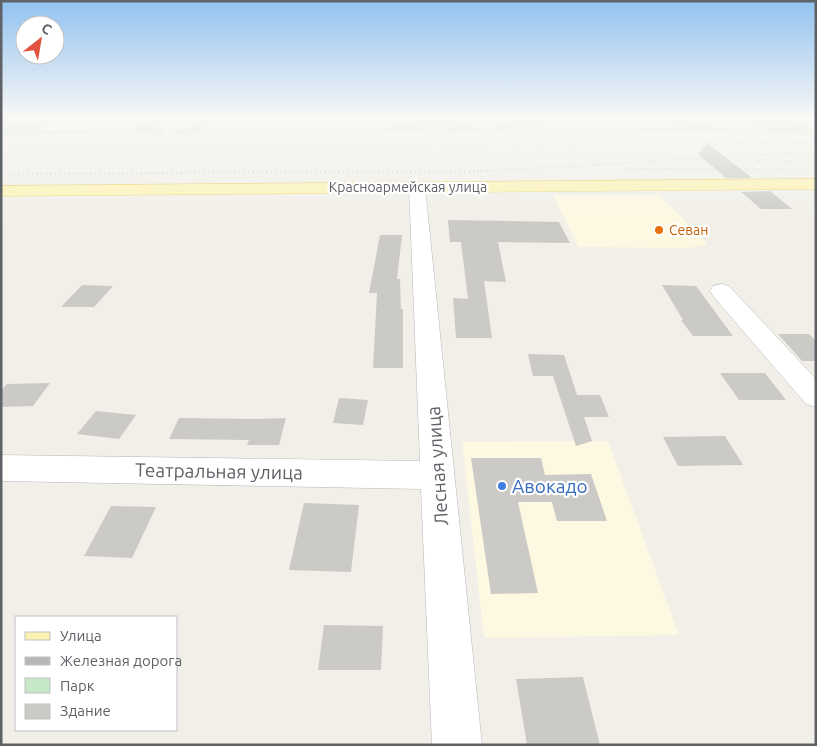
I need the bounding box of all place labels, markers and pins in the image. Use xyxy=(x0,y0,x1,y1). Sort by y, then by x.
place label: Севан xyxy=(669,222,708,238)
marker: Севан xyxy=(653,224,665,236)
place label: Авокадо xyxy=(512,475,588,497)
marker: Авокадо xyxy=(496,480,508,492)

